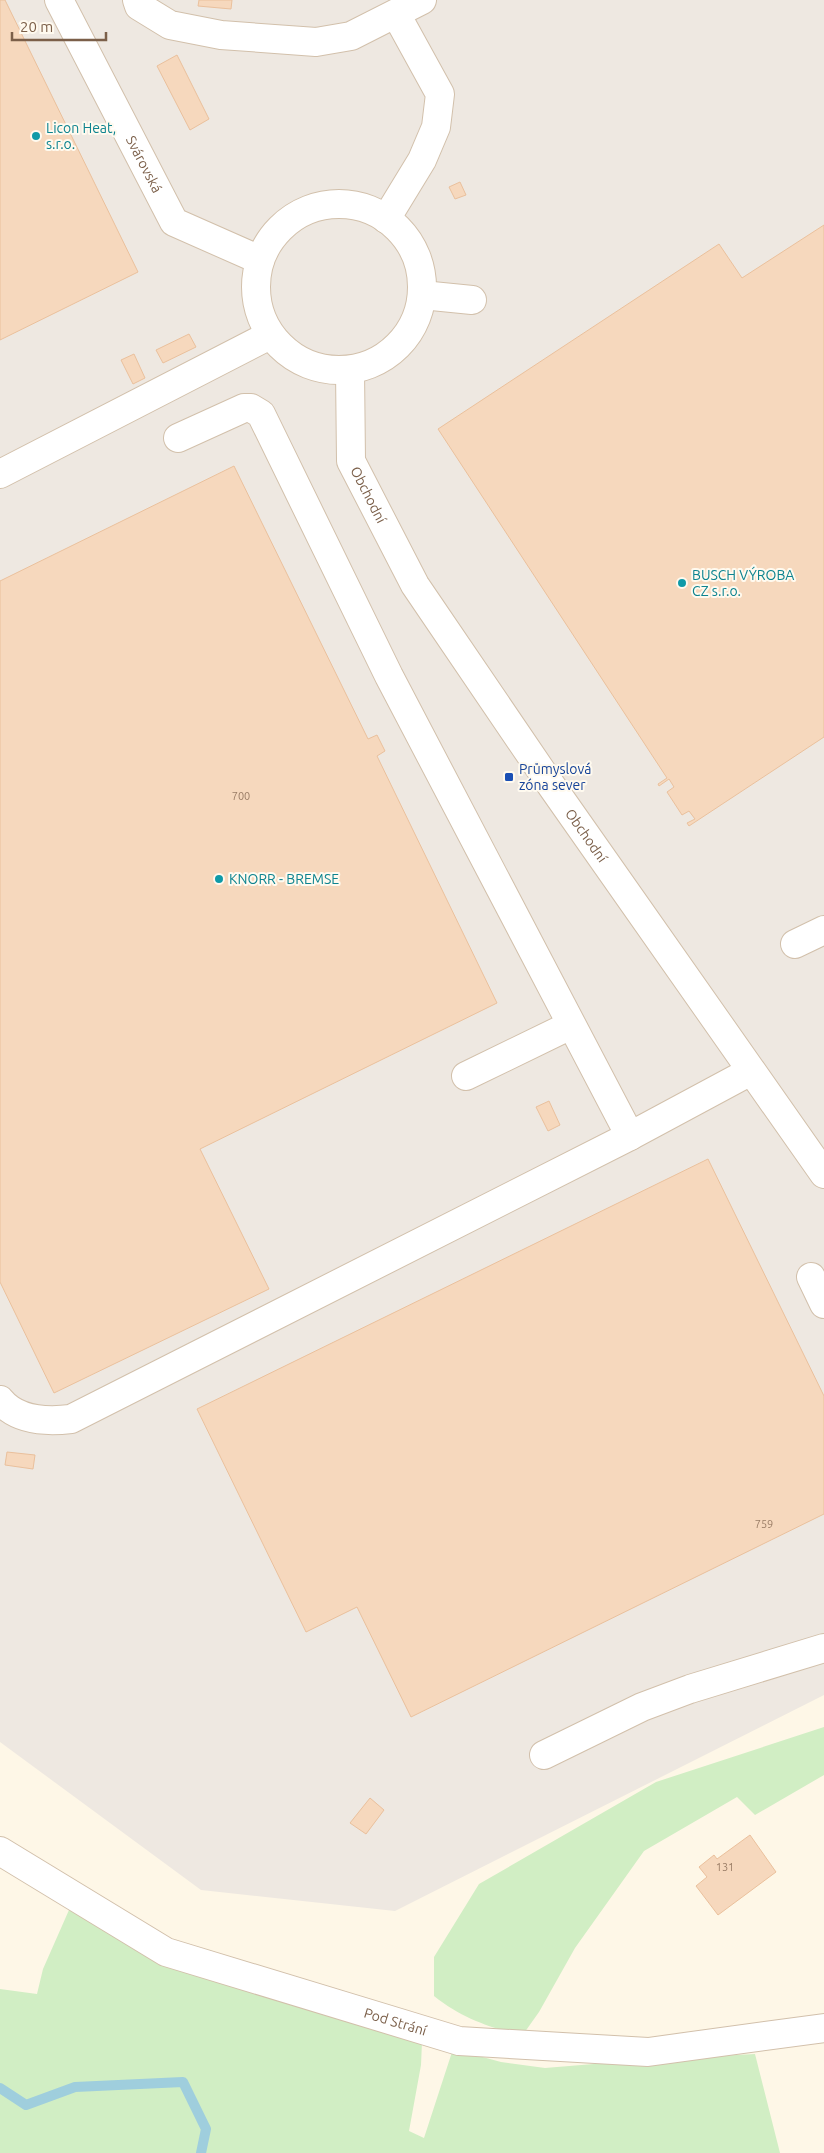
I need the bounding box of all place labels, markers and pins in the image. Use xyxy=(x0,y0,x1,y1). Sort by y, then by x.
place label: Licon Heat, s.r.o. xyxy=(46,120,116,152)
marker: Licon Heat, s.r.o. xyxy=(30,130,42,142)
place label: BUSCH VÝROBA CZ s.r.o. xyxy=(692,566,794,599)
marker: BUSCH VÝROBA CZ s.r.o. xyxy=(676,577,688,589)
place label: Průmyslová zóna sever xyxy=(519,761,591,793)
marker: Průmyslová zóna sever xyxy=(503,771,515,783)
place label: KNORR - BREMSE xyxy=(229,871,339,887)
marker: KNORR - BREMSE xyxy=(213,873,225,885)

